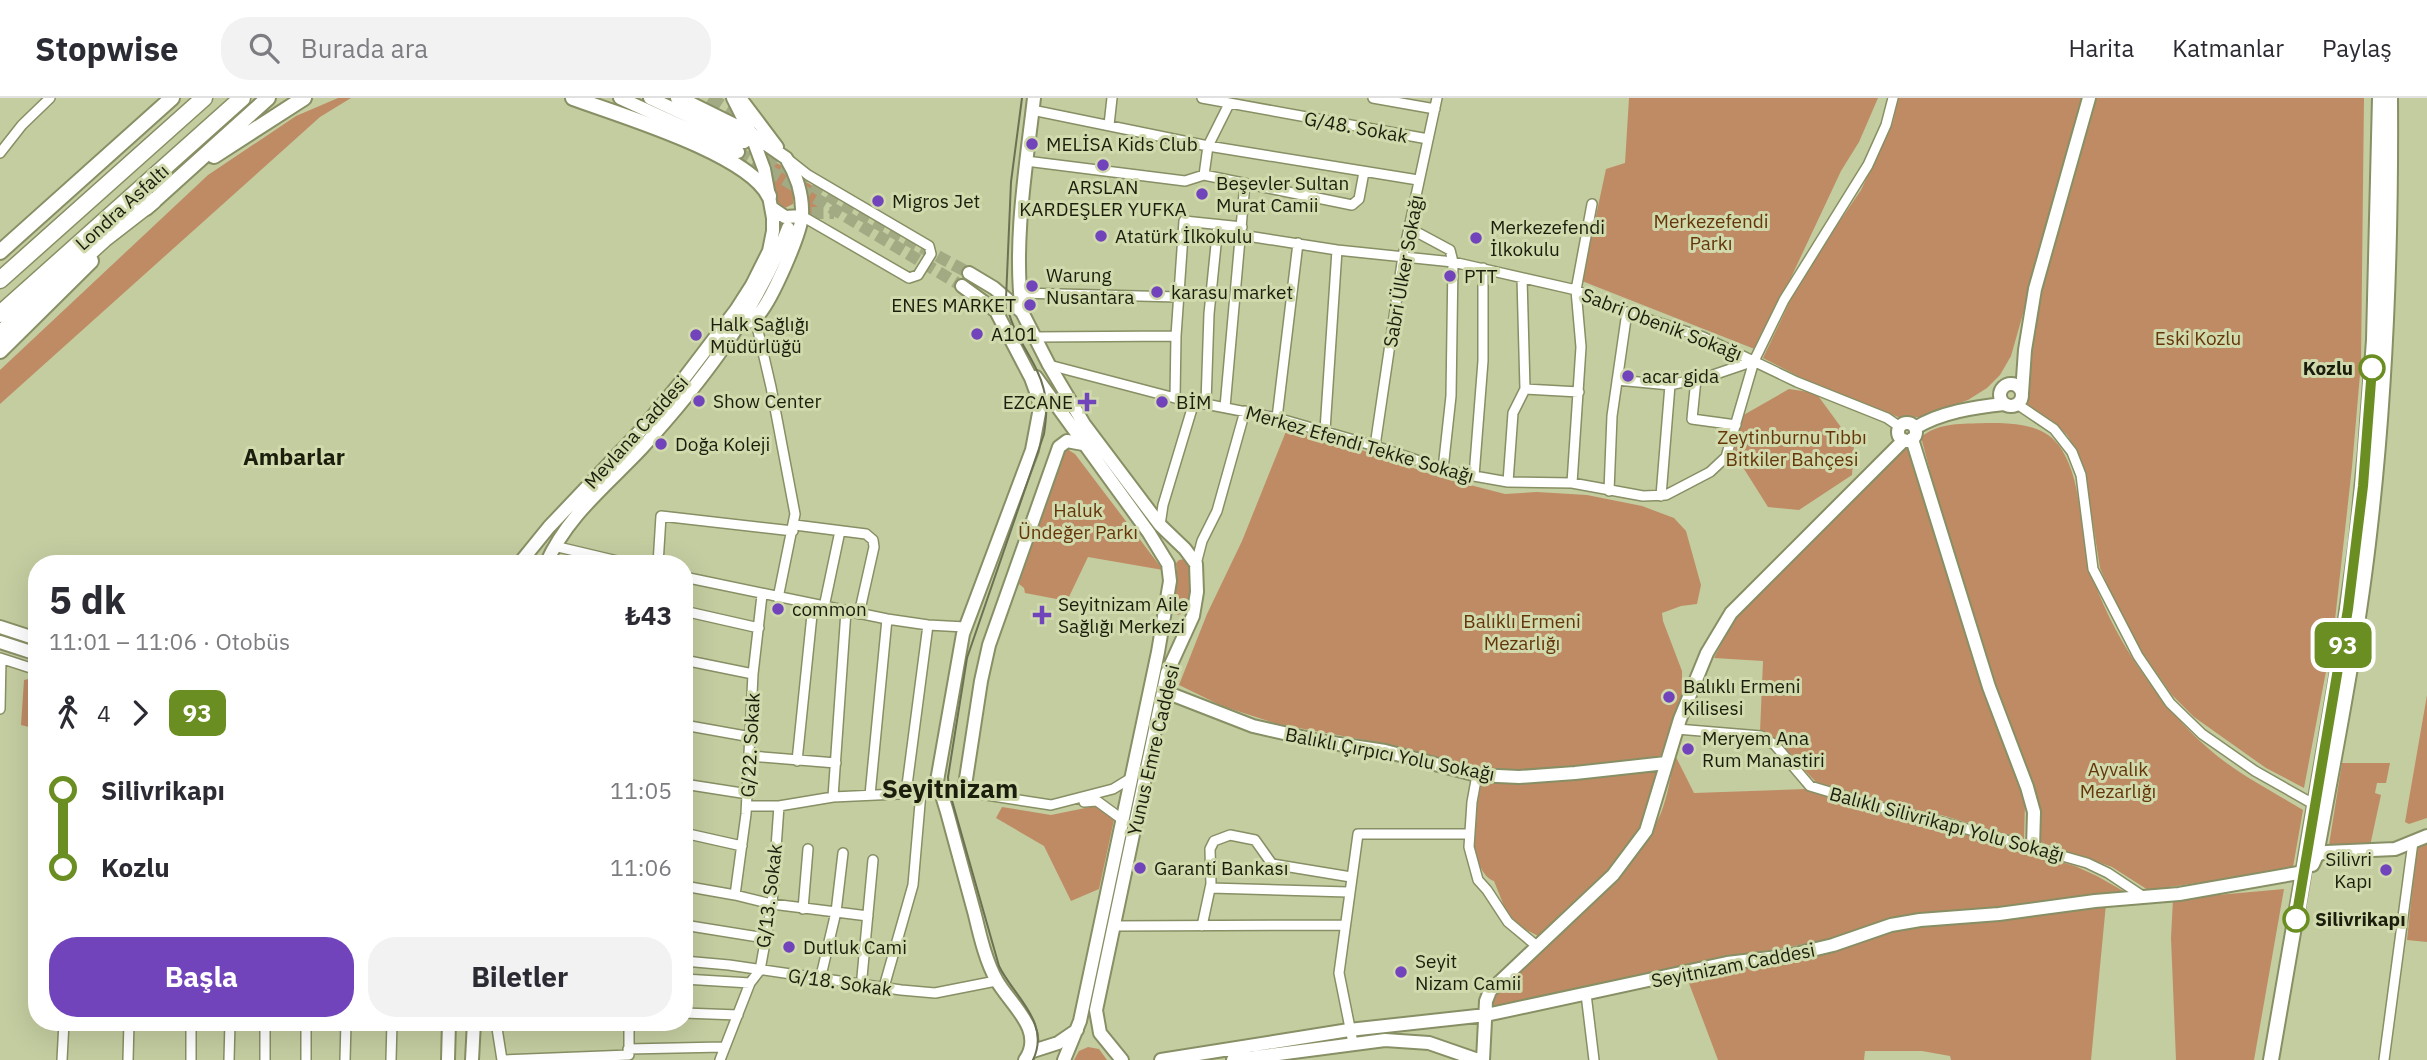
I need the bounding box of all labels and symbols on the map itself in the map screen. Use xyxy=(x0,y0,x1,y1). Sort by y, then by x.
street label: G/48. Sokak xyxy=(1302,106,1410,148)
place label: MELİSA Kids Club xyxy=(1046,132,1198,156)
marker: MELİSA Kids Club xyxy=(1024,136,1040,152)
marker: ARSLAN KARDEŞLER YUFKA xyxy=(1095,157,1111,173)
street label: Londra Asfaltı xyxy=(70,159,174,255)
place label: Beşevler Sultan Murat Camii xyxy=(1216,171,1349,217)
place label: ARSLAN KARDEŞLER YUFKA xyxy=(1019,175,1187,221)
marker: Beşevler Sultan Murat Camii xyxy=(1194,186,1210,202)
place label: Migros Jet xyxy=(892,189,980,213)
marker: Migros Jet xyxy=(870,193,886,209)
street label: Sabri Ülker Sokağı xyxy=(1378,193,1428,349)
park label: Merkezefendi Parkı xyxy=(1654,209,1769,255)
place label: Merkezefendi İlkokulu xyxy=(1490,215,1605,261)
place label: Atatürk İlkokulu xyxy=(1115,224,1253,248)
marker: Atatürk İlkokulu xyxy=(1093,228,1109,244)
marker: Merkezefendi İlkokulu xyxy=(1468,230,1484,246)
place label: Warung Nusantara xyxy=(1046,263,1134,309)
place label: PTT xyxy=(1464,264,1498,288)
marker: PTT xyxy=(1442,268,1458,284)
marker: Warung Nusantara xyxy=(1024,278,1040,294)
place label: karasu market xyxy=(1171,280,1293,304)
street label: Sabri Obenik Sokağı xyxy=(1578,282,1746,366)
marker: karasu market xyxy=(1149,284,1165,300)
place label: ENES MARKET xyxy=(891,293,1016,317)
marker: ENES MARKET xyxy=(1022,297,1038,313)
place label: Halk Sağlığı Müdürlüğü xyxy=(710,312,809,358)
place label: A101 xyxy=(991,322,1037,346)
marker: A101 xyxy=(969,326,985,342)
park label: Eski Kozlu xyxy=(2155,326,2241,350)
marker: Halk Sağlığı Müdürlüğü xyxy=(688,327,704,343)
marker: Kozlu xyxy=(2359,355,2385,381)
place label: Kozlu xyxy=(2303,356,2353,380)
place label: acar gida xyxy=(1642,364,1719,388)
marker: acar gida xyxy=(1620,368,1636,384)
street label: Mevlana Caddesi xyxy=(579,370,693,494)
place label: Show Center xyxy=(713,389,821,413)
place label: EZCANE xyxy=(1003,390,1073,414)
place label: BİM xyxy=(1176,390,1211,414)
marker: Show Center xyxy=(691,393,707,409)
marker: EZCANE xyxy=(1079,394,1095,410)
marker: BİM xyxy=(1154,394,1170,410)
street label: Merkez Efendi Tekke Sokağı xyxy=(1243,400,1477,488)
park label: Zeytinburnu Tıbbı Bitkiler Bahçesi xyxy=(1717,425,1867,471)
place label: Doğa Koleji xyxy=(675,432,770,456)
marker: Doğa Koleji xyxy=(653,436,669,452)
district label: Ambarlar xyxy=(243,441,345,471)
park label: Haluk Ündeğer Parkı xyxy=(1018,498,1138,544)
place label: Seyitnizam Aile Sağlığı Merkezi xyxy=(1058,592,1188,638)
place label: common xyxy=(792,597,867,621)
marker: common xyxy=(770,601,786,617)
marker: Seyitnizam Aile Sağlığı Merkezi xyxy=(1032,605,1052,625)
park label: Balıklı Ermeni Mezarlığı xyxy=(1463,609,1581,655)
line badge: 93 xyxy=(2312,622,2374,668)
street label: Yunus Emre Caddesi xyxy=(1122,662,1184,838)
place label: Balıklı Ermeni Kilisesi xyxy=(1683,674,1801,720)
marker: Balıklı Ermeni Kilisesi xyxy=(1661,689,1677,705)
street label: G/22. Sokak xyxy=(735,692,765,798)
street label: Balıklı Çırpıcı Yolu Sokağı xyxy=(1283,722,1497,786)
place label: Meryem Ana Rum Manastiri xyxy=(1702,726,1825,772)
marker: Meryem Ana Rum Manastiri xyxy=(1680,741,1696,757)
park label: Ayvalık Mezarlığı xyxy=(2080,757,2156,803)
district label: Seyitnizam xyxy=(882,771,1018,805)
street label: Balıklı Silivrikapı Yolu Sokağı xyxy=(1827,781,2067,867)
street label: G/13. Sokak xyxy=(751,843,787,949)
place label: Silivri Kapı xyxy=(2325,847,2372,893)
place label: Garanti Bankası xyxy=(1154,856,1289,880)
marker: Garanti Bankası xyxy=(1132,860,1148,876)
marker: Silivri Kapı xyxy=(2378,862,2394,878)
marker: Silivrikapı xyxy=(2283,906,2309,932)
place label: Silivrikapı xyxy=(2315,907,2406,931)
place label: Dutluk Cami xyxy=(803,935,907,959)
street label: Seyitnizam Caddesi xyxy=(1649,937,1817,993)
marker: Dutluk Cami xyxy=(781,939,797,955)
place label: Seyit Nizam Camii xyxy=(1415,949,1521,995)
street label: G/18. Sokak xyxy=(786,963,894,1001)
marker: Seyit Nizam Camii xyxy=(1393,964,1409,980)

